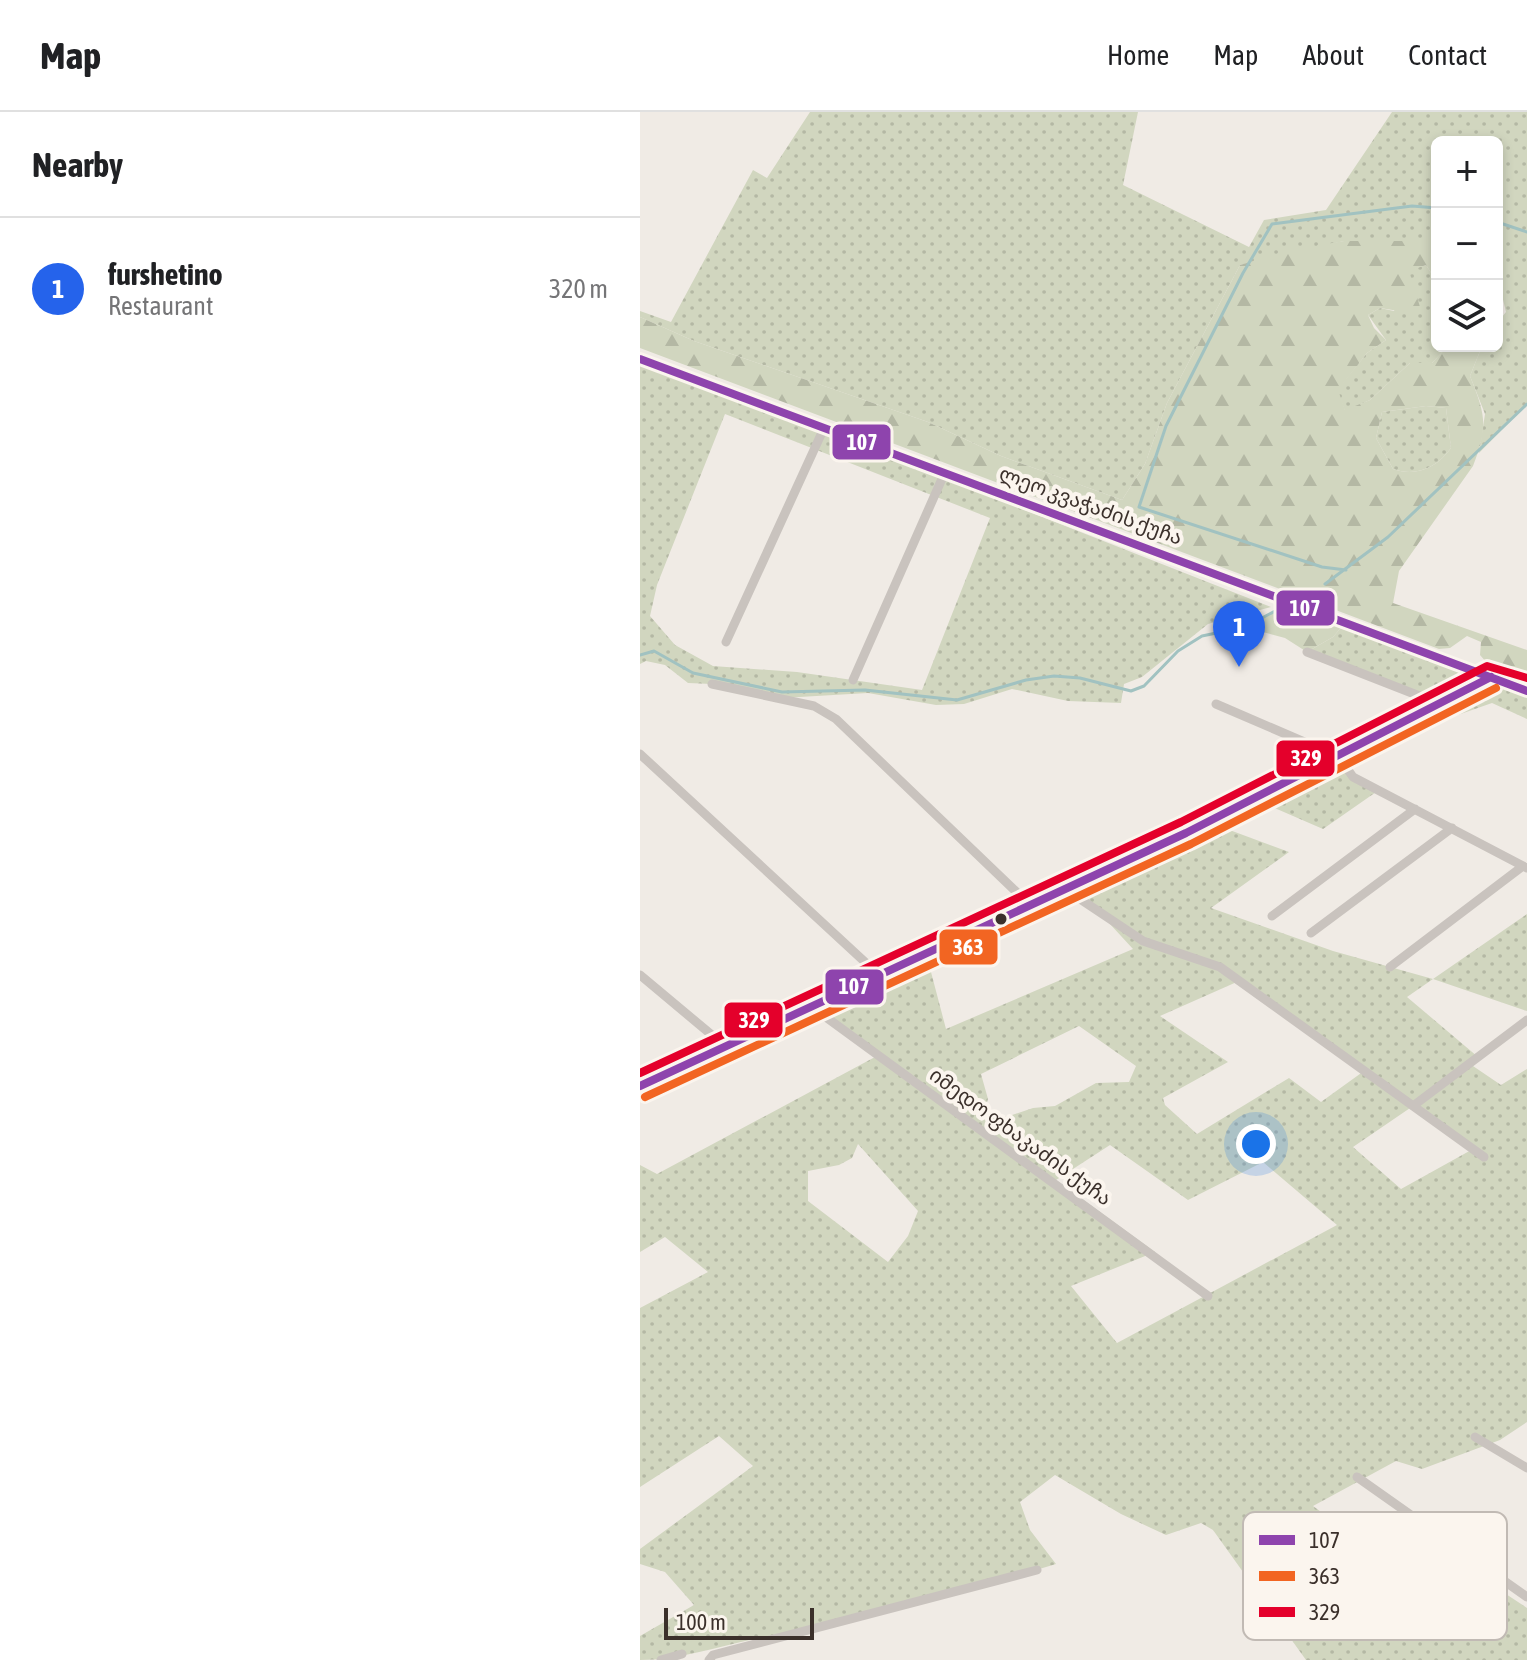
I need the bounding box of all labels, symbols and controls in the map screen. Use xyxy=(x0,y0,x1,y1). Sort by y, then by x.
text: Map xyxy=(40,34,101,77)
text: Home xyxy=(1107,39,1169,71)
text: Map xyxy=(1213,39,1258,71)
text: About xyxy=(1302,39,1364,71)
text: Contact xyxy=(1408,39,1487,71)
map controls xyxy=(1431,136,1503,352)
button: + xyxy=(1431,136,1503,208)
text: Nearby xyxy=(32,145,123,184)
button: − xyxy=(1431,208,1503,280)
text: furshetino xyxy=(108,257,223,291)
text: 1 xyxy=(52,274,64,304)
text: 320 m xyxy=(549,274,608,304)
button: layers xyxy=(1431,280,1503,352)
text: Restaurant xyxy=(108,291,213,321)
line badge: 107 xyxy=(831,423,892,461)
text: 107 xyxy=(846,429,878,455)
street label: ლეო კვაჭაძის ქუჩა xyxy=(996,461,1186,551)
line badge: 107 xyxy=(1275,589,1336,627)
text: 107 xyxy=(1289,595,1321,621)
pin: 1 xyxy=(1213,601,1265,667)
line badge: 329 xyxy=(1275,739,1336,778)
text: 329 xyxy=(1290,745,1322,771)
unlabelled marker xyxy=(993,911,1009,927)
line badge: 363 xyxy=(938,928,999,966)
text: 363 xyxy=(952,934,984,960)
line badge: 107 xyxy=(824,968,885,1006)
text: 107 xyxy=(838,973,870,999)
line badge: 329 xyxy=(723,1001,784,1039)
text: 329 xyxy=(738,1007,770,1033)
street label: იმედო ფხაკაძის ქუჩა xyxy=(924,1062,1116,1211)
your location xyxy=(1236,1124,1276,1164)
legend xyxy=(1243,1512,1507,1640)
text: 107 xyxy=(1309,1527,1340,1553)
text: 363 xyxy=(1309,1563,1340,1589)
text: 329 xyxy=(1309,1599,1340,1625)
scale bar xyxy=(664,1604,814,1640)
text: 100 m xyxy=(676,1609,726,1635)

